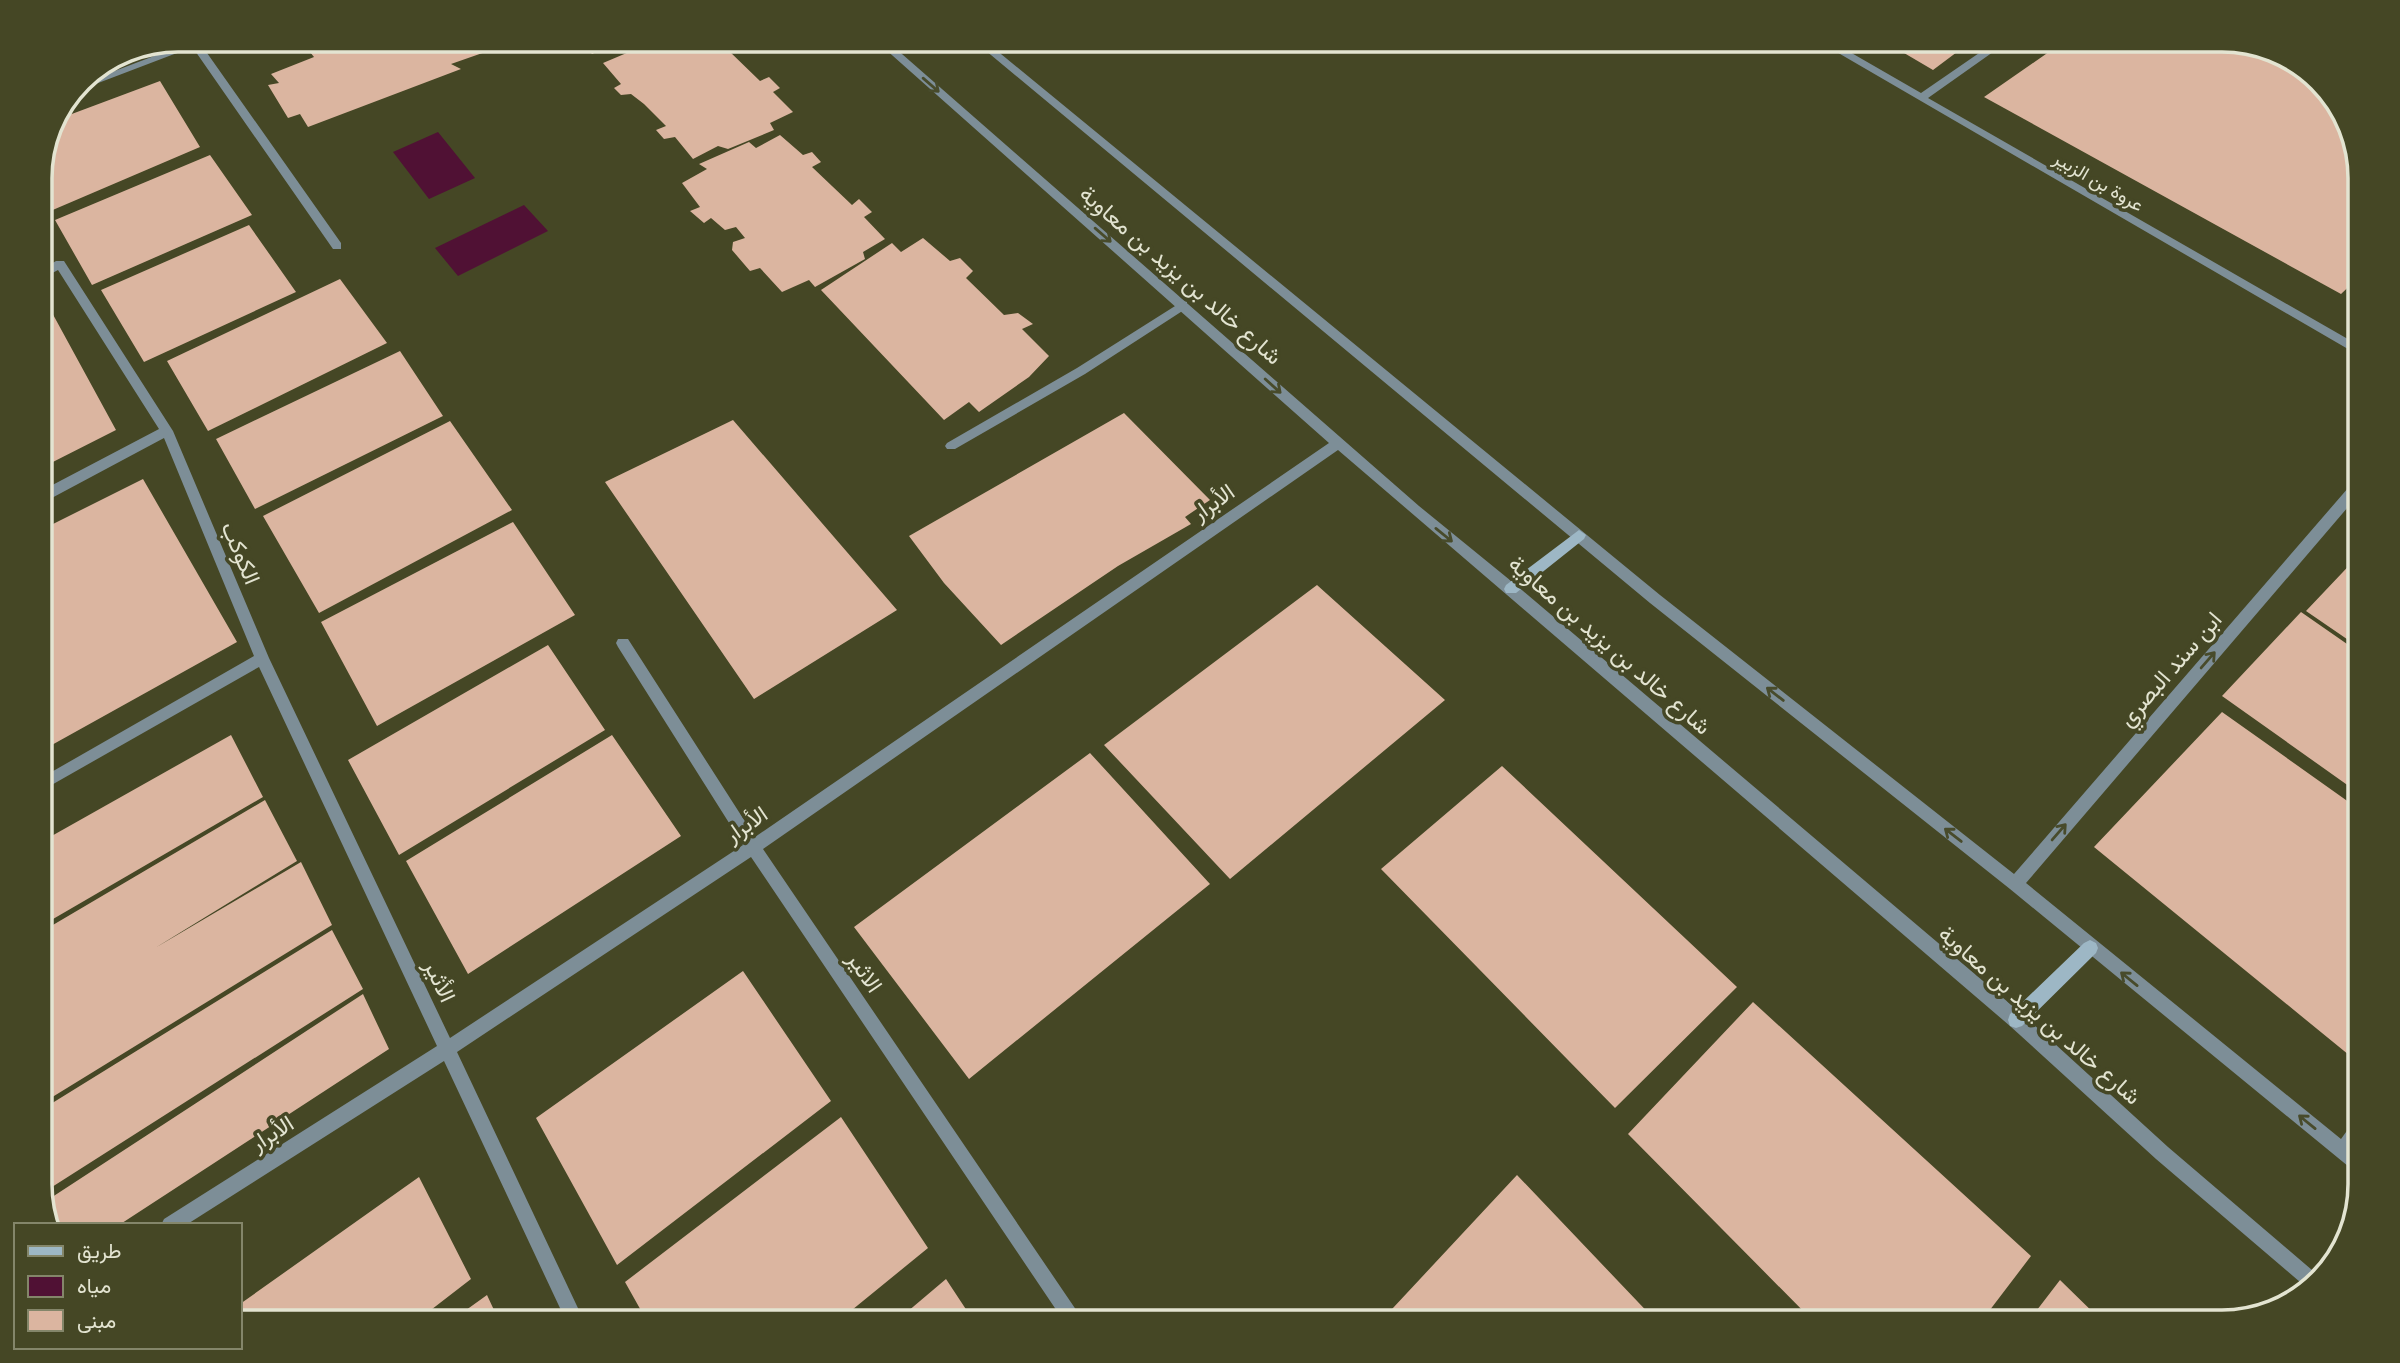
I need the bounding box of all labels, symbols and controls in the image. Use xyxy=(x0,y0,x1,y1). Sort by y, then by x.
one-way arrow xyxy=(922,77,940,93)
street label: عروة بن الزبير xyxy=(2049,143,2149,216)
street label: شارع خالد بن يزيد بن معاوية xyxy=(1073,177,1290,372)
one-way arrow xyxy=(1093,227,1111,243)
one-way arrow xyxy=(1264,378,1282,394)
street label: الأبرار xyxy=(1184,475,1240,528)
street label: الكوكب xyxy=(214,516,269,589)
one-way arrow xyxy=(1435,527,1453,543)
street label: شارع خالد بن يزيد بن معاوية xyxy=(1502,547,1719,742)
street label: ابن سند البصري xyxy=(2110,604,2231,735)
one-way arrow xyxy=(2200,651,2216,669)
one-way arrow xyxy=(1766,687,1785,702)
street label: الأبرار xyxy=(717,797,773,850)
one-way arrow xyxy=(2051,824,2067,842)
one-way arrow xyxy=(1945,828,1963,843)
street label: شارع خالد بن يزيد بن معاوية xyxy=(1932,917,2149,1112)
street label: الاثير xyxy=(840,944,891,998)
street label: الأثير xyxy=(417,953,465,1007)
one-way arrow xyxy=(2121,972,2139,987)
street label: الأبرار xyxy=(243,1106,299,1158)
one-way arrow xyxy=(2298,1114,2316,1130)
legend xyxy=(14,1223,242,1349)
text: طريق xyxy=(77,1235,122,1264)
text: مياه xyxy=(77,1270,111,1298)
text: مبنى xyxy=(77,1305,116,1333)

